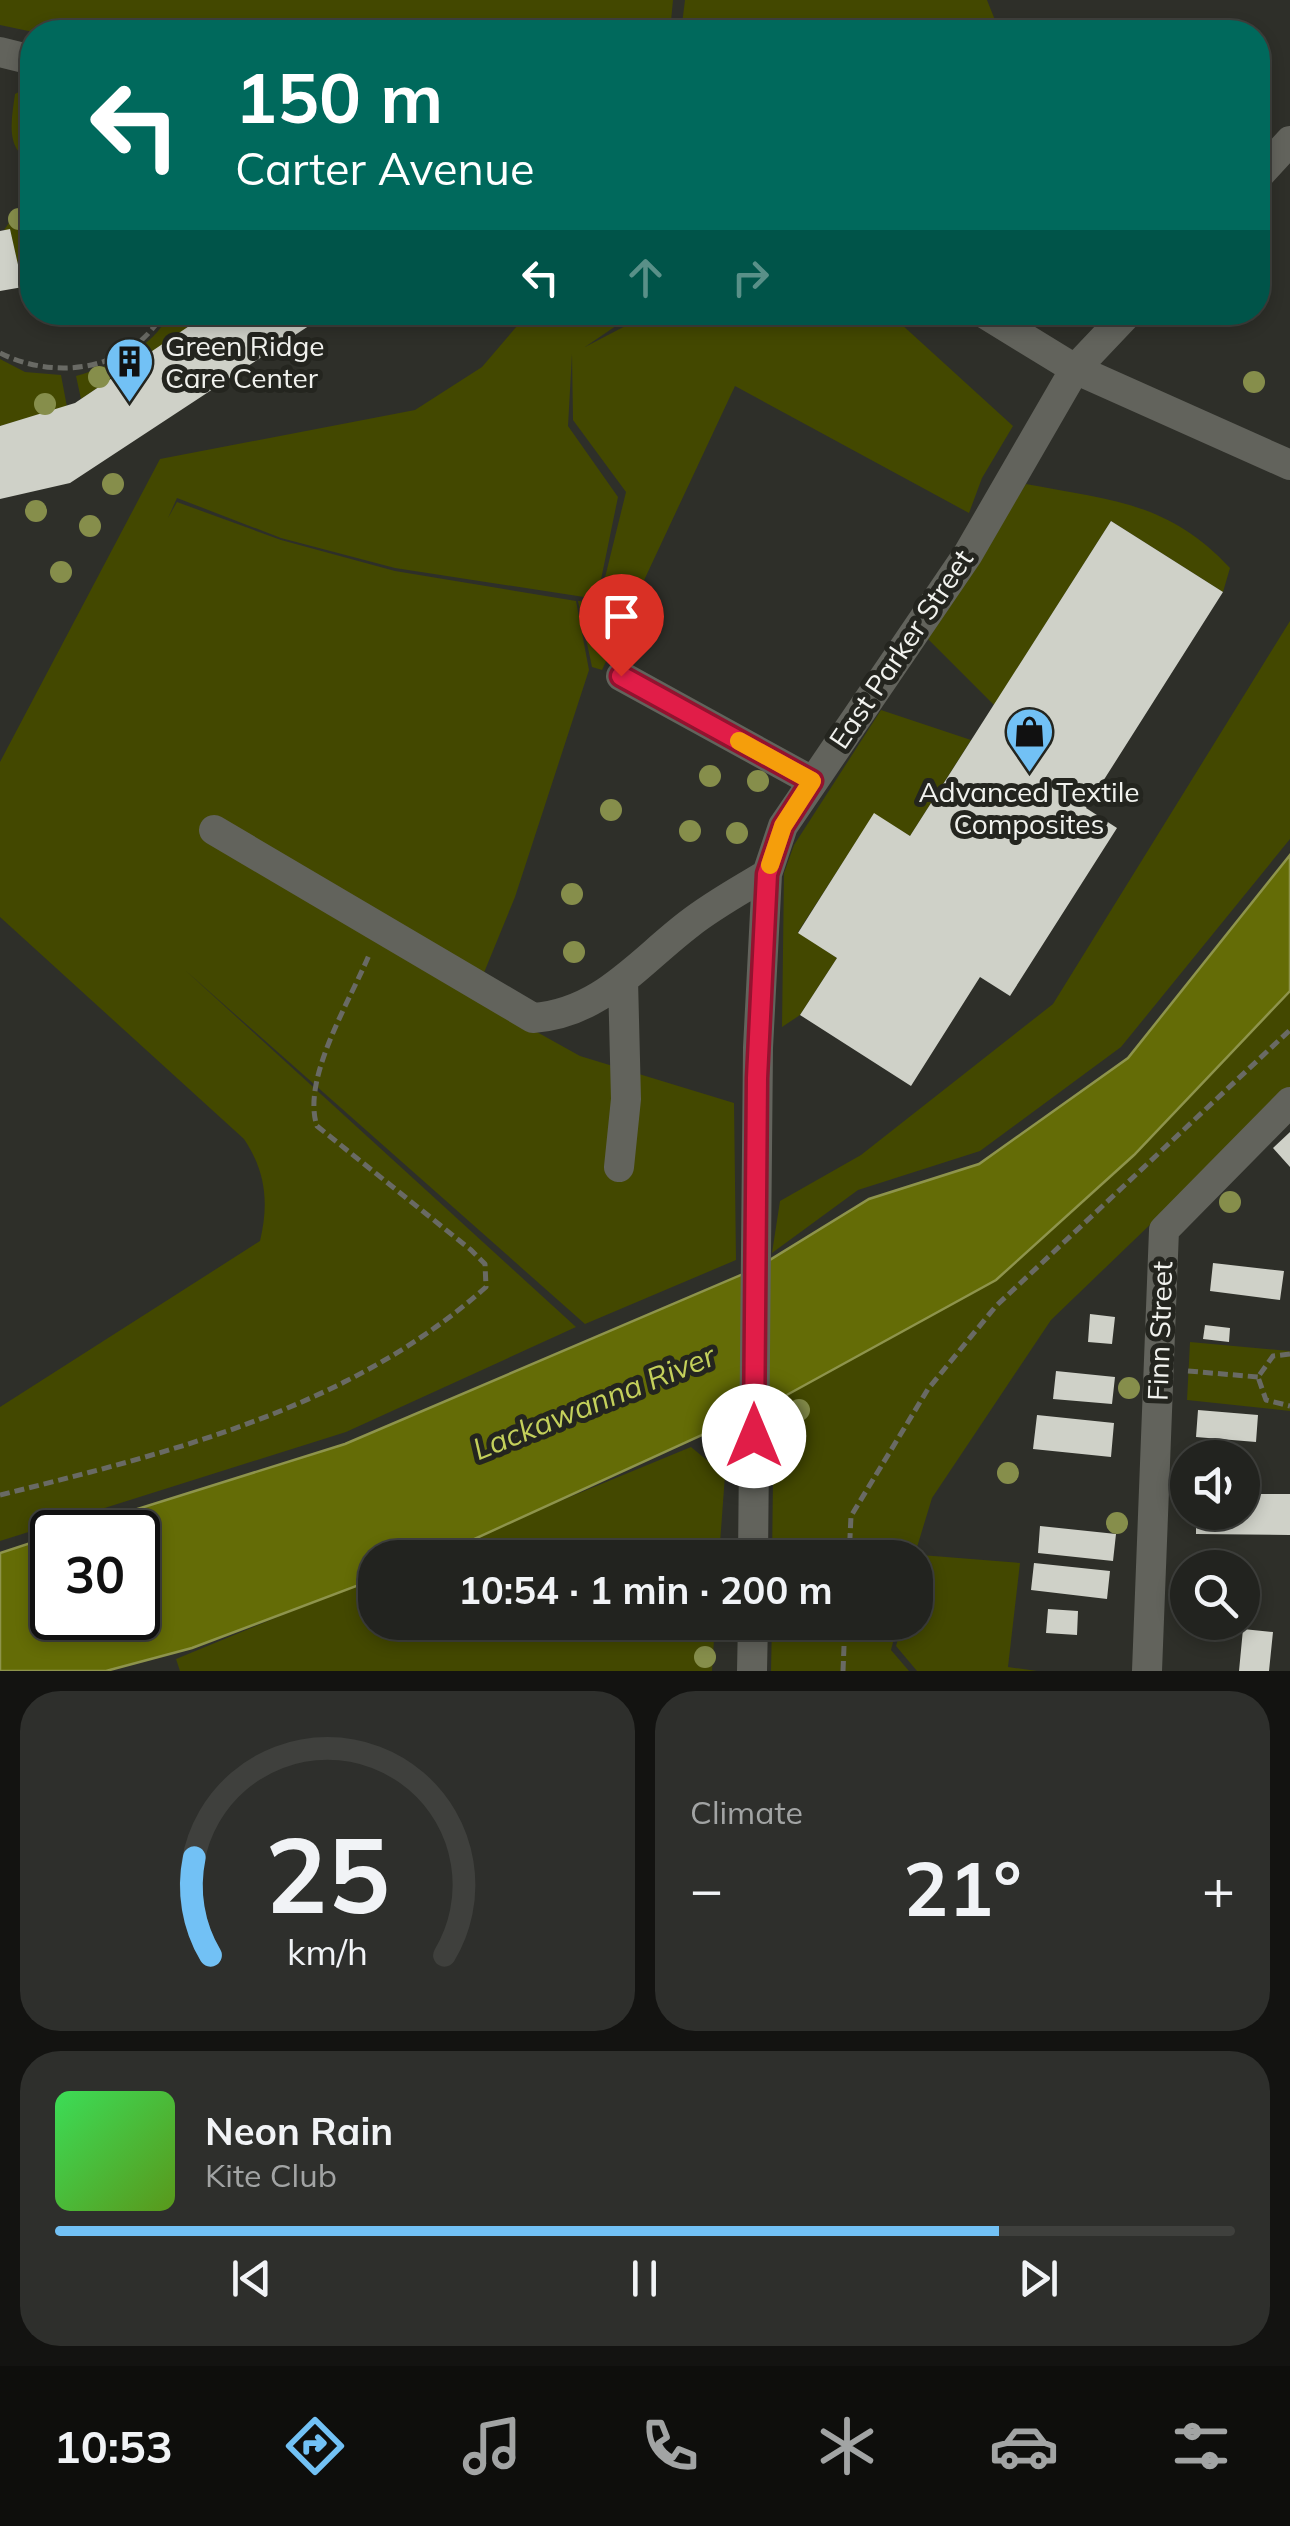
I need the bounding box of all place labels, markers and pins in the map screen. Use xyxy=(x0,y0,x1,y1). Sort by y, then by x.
place label: Green Ridge Care Center xyxy=(165,328,325,395)
building icon: Green Ridge Care Center xyxy=(104,336,156,404)
pin xyxy=(579,574,664,677)
shop icon: Advanced Textile Composites xyxy=(1003,706,1055,774)
place label: Advanced Textile Composites xyxy=(918,774,1140,841)

